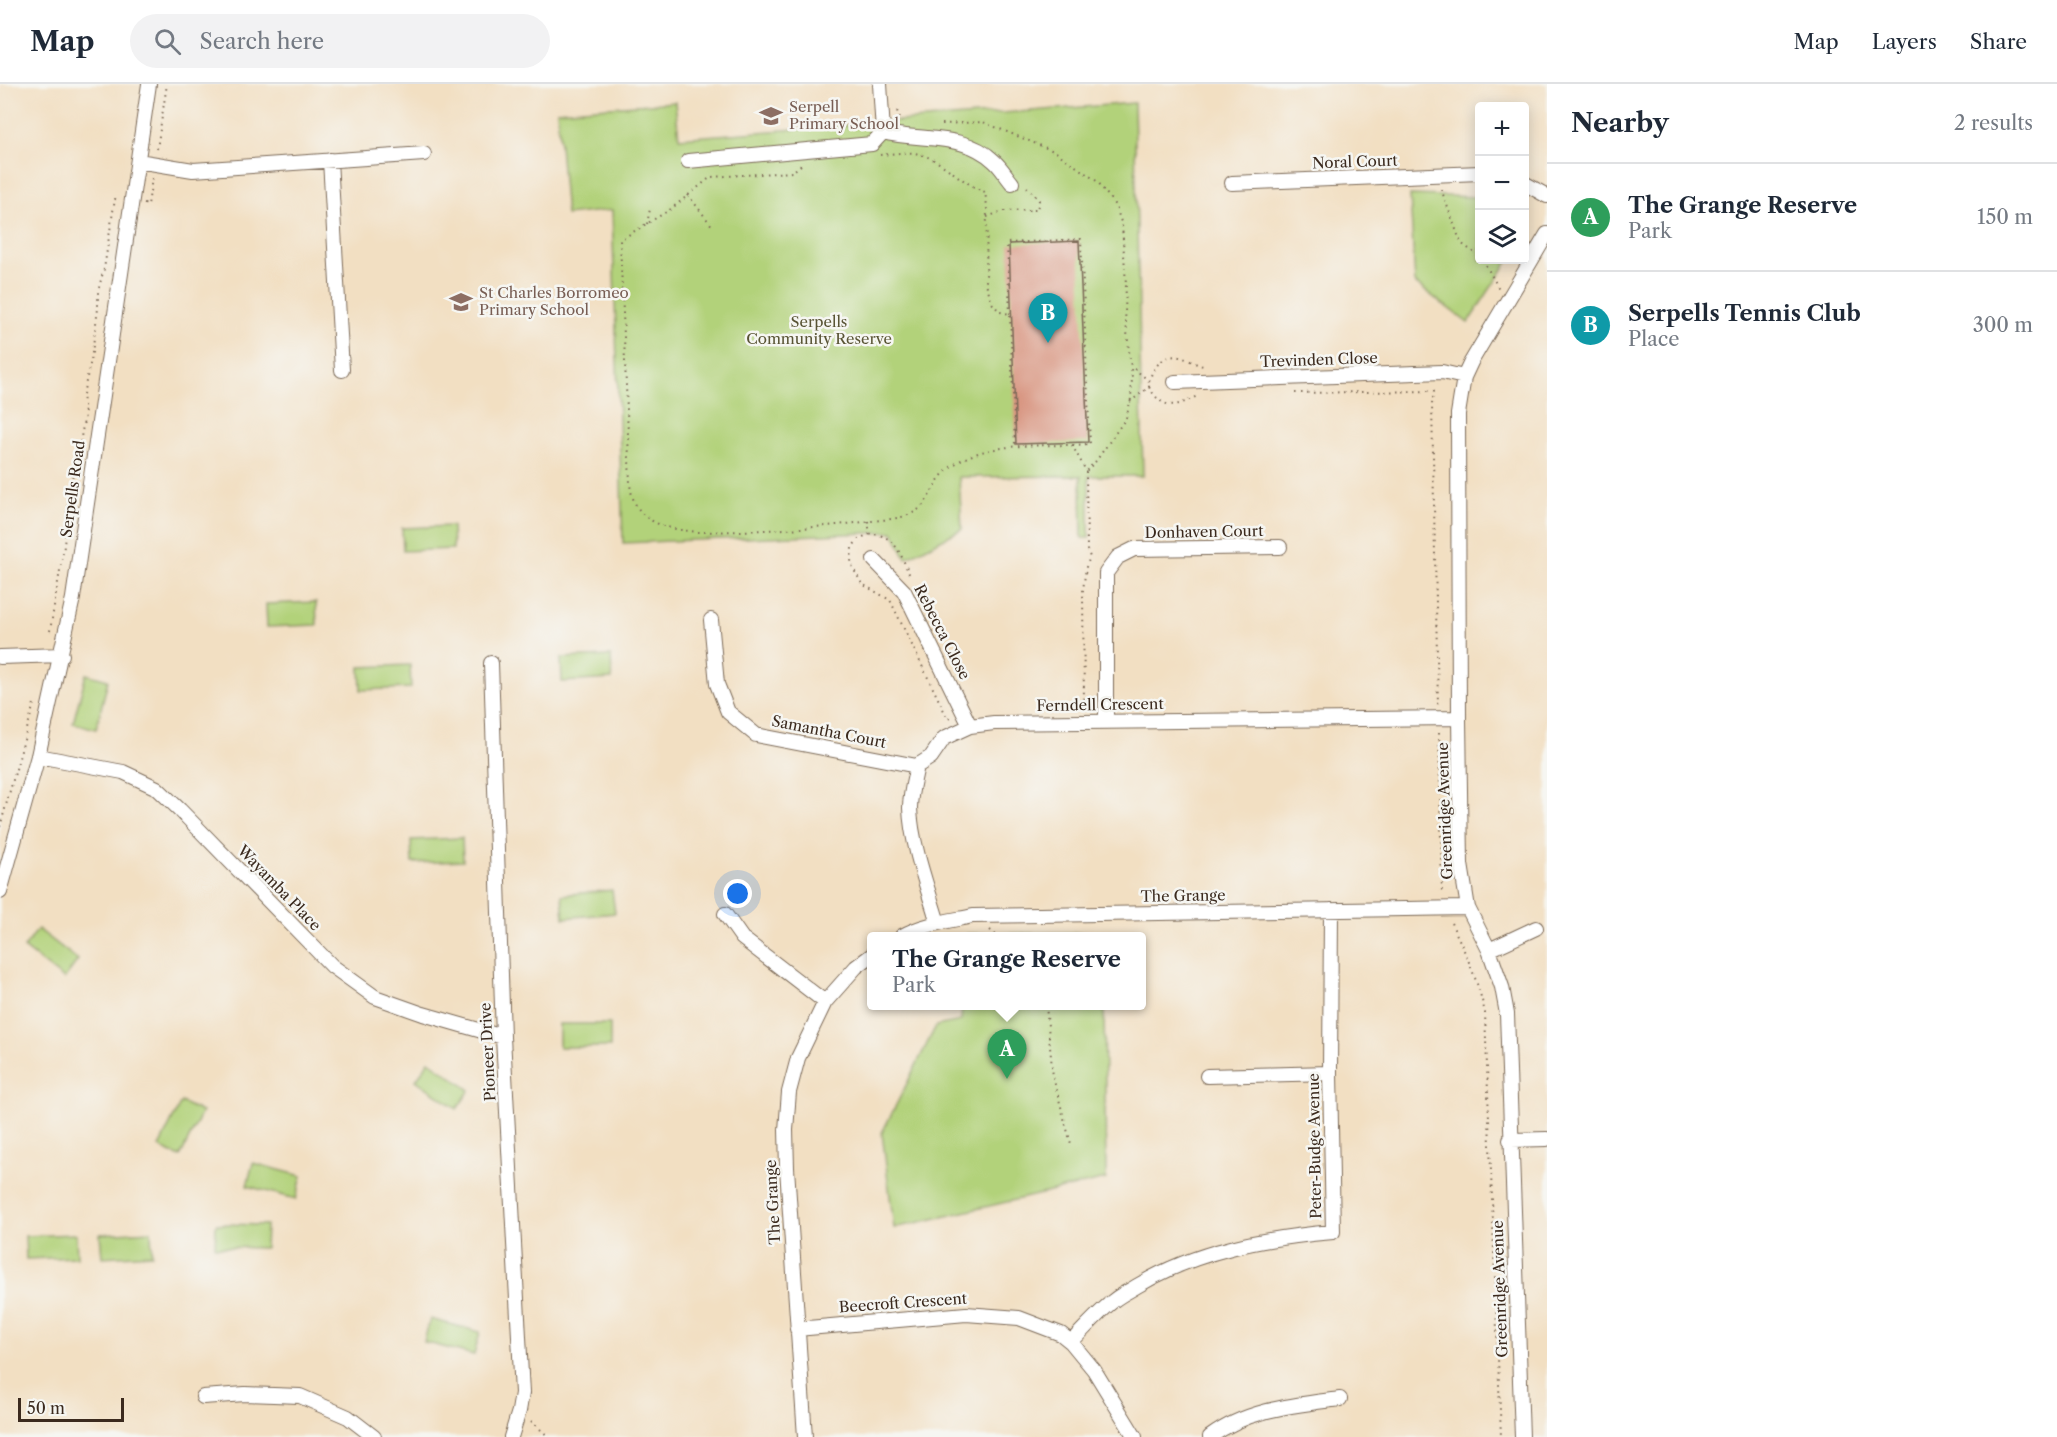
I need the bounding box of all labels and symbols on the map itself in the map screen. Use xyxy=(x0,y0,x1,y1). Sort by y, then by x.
place label: Serpell Primary School xyxy=(789,97,900,133)
school or university icon: Serpell Primary School xyxy=(758,103,784,129)
street label: Noral Court xyxy=(1312,150,1399,172)
place label: St Charles Borromeo Primary School xyxy=(479,283,629,319)
school or university icon: St Charles Borromeo Primary School xyxy=(448,289,474,315)
pin: B xyxy=(1028,294,1068,343)
park label: Serpells Community Reserve xyxy=(746,312,892,348)
street label: Trevinden Close xyxy=(1260,348,1378,371)
street label: Serpells Road xyxy=(56,439,89,539)
street label: Donhaven Court xyxy=(1144,521,1264,542)
street label: Rebecca Close xyxy=(910,581,975,683)
street label: Ferndell Crescent xyxy=(1036,694,1164,715)
street label: Samantha Court xyxy=(770,711,889,752)
street label: Greenridge Avenue xyxy=(1433,742,1456,880)
street label: Wayamba Place xyxy=(233,840,325,934)
your location xyxy=(723,879,752,908)
street label: The Grange xyxy=(1140,885,1226,906)
street label: Pioneer Drive xyxy=(475,1002,500,1102)
pin: A xyxy=(988,1030,1026,1079)
street label: Peter-Budge Avenue xyxy=(1304,1073,1325,1219)
street label: The Grange xyxy=(761,1159,784,1245)
street label: Greenridge Avenue xyxy=(1488,1220,1511,1358)
street label: Beecroft Crescent xyxy=(838,1288,968,1316)
scale bar xyxy=(18,1395,124,1422)

